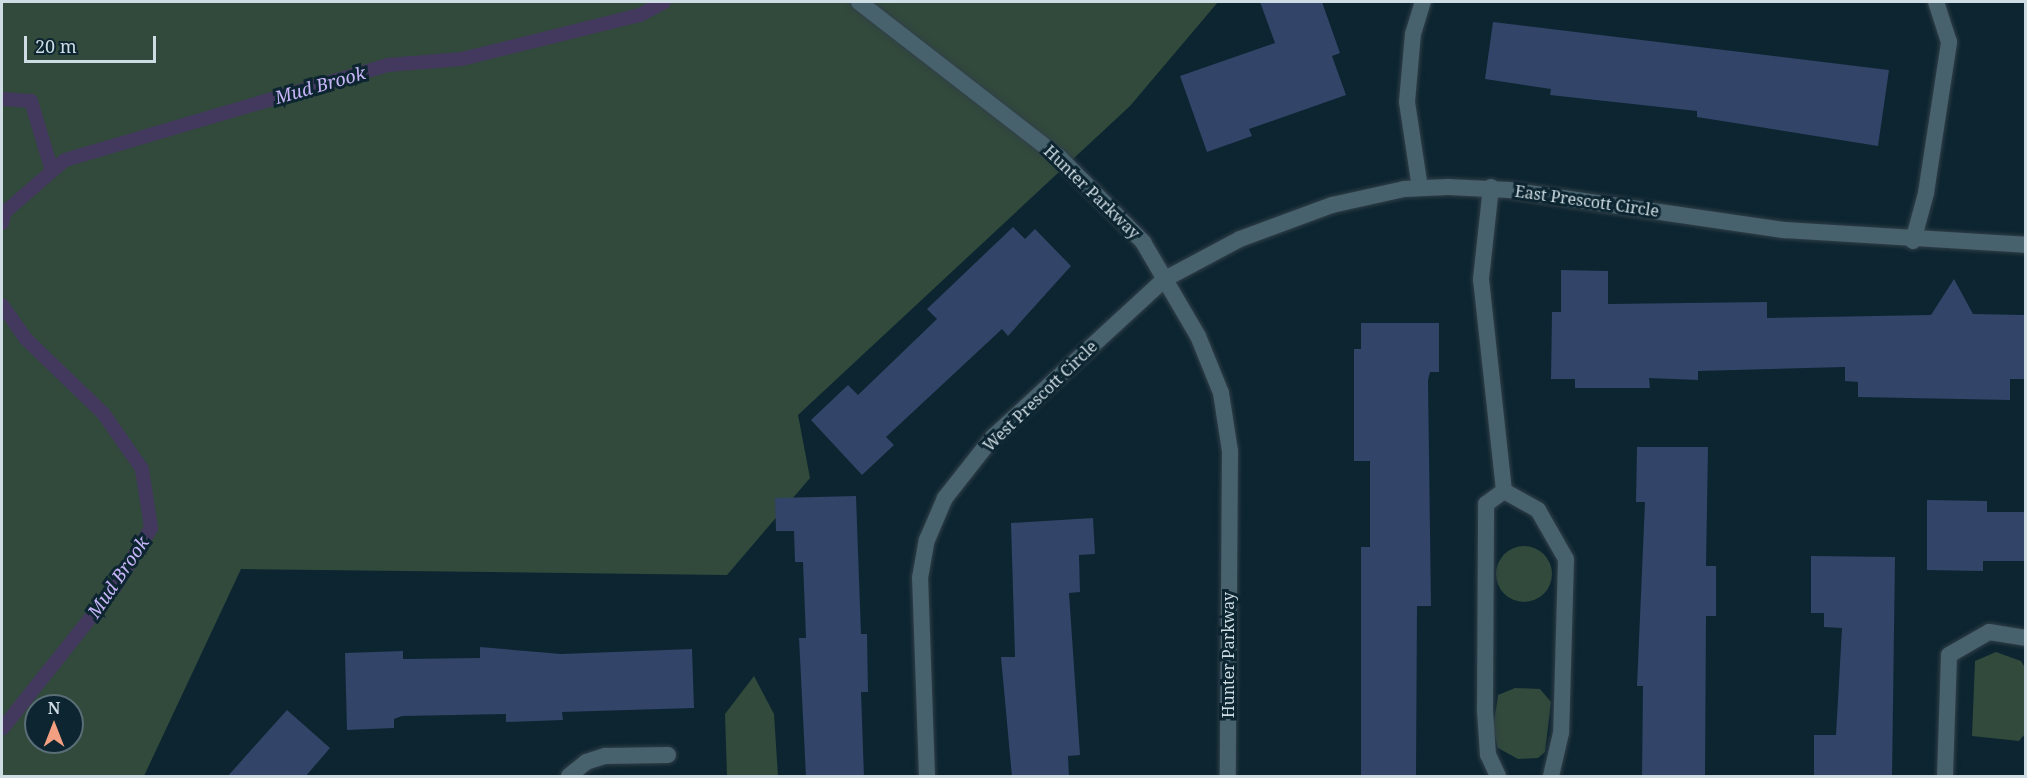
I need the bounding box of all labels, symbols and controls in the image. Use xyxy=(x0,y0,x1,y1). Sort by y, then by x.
scale bar xyxy=(27,24,159,62)
text: 20 m xyxy=(35,34,77,58)
water label: Mud Brook xyxy=(272,62,368,108)
street label: Hunter Parkway xyxy=(1040,141,1144,243)
street label: East Prescott Circle xyxy=(1514,181,1660,221)
street label: West Prescott Circle xyxy=(979,337,1101,455)
water label: Mud Brook xyxy=(83,532,153,622)
street label: Hunter Parkway xyxy=(1218,592,1238,718)
north arrow xyxy=(24,694,84,754)
text: N xyxy=(48,697,60,719)

